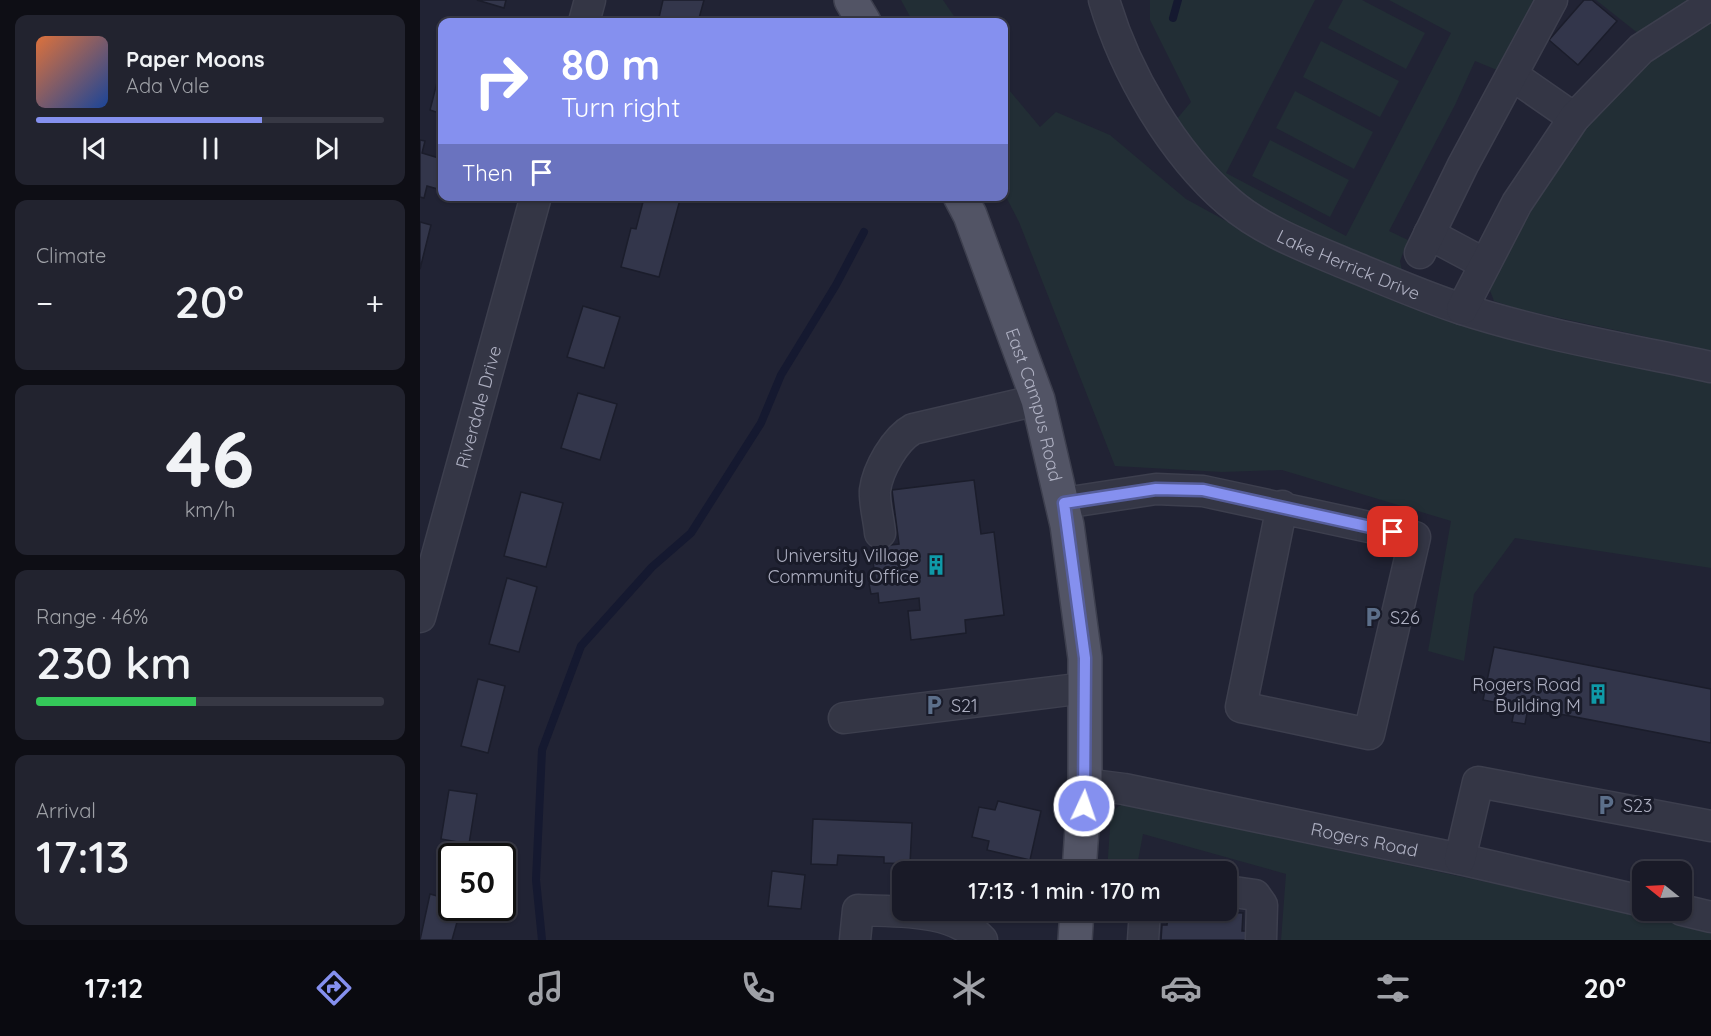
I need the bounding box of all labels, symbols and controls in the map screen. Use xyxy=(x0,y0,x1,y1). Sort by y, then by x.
text: 80 m xyxy=(561,38,660,91)
icon: right xyxy=(462,42,540,120)
text: Paper Moons xyxy=(126,45,265,73)
text: Ada Vale xyxy=(126,73,210,98)
text: Turn right xyxy=(561,90,680,124)
icon: previous xyxy=(78,132,111,165)
icon: pause xyxy=(194,132,227,165)
icon: next xyxy=(310,132,343,165)
icon: arrive xyxy=(525,156,558,189)
text: Then xyxy=(462,159,513,187)
street label: Lake Herrick Drive xyxy=(1273,224,1424,304)
text: Climate xyxy=(36,243,106,268)
text: 20° xyxy=(175,273,244,329)
text: − xyxy=(36,282,53,323)
text: + xyxy=(365,282,384,323)
street label: East Campus Road xyxy=(1001,325,1068,483)
street label: Riverdale Drive xyxy=(450,343,506,471)
text: 46 xyxy=(166,409,255,507)
text: km/h xyxy=(185,497,235,522)
pin xyxy=(1367,506,1418,557)
icon: arrive xyxy=(1376,515,1409,548)
place label: University Village Community Office xyxy=(768,544,919,588)
building icon: University Village Community Office xyxy=(924,553,948,577)
text: Range · 46% xyxy=(36,604,148,629)
parking icon: S26 xyxy=(1361,605,1385,629)
place label: S26 xyxy=(1390,606,1420,629)
text: 230 km xyxy=(36,634,192,690)
place label: Rogers Road Building M xyxy=(1472,673,1581,717)
building icon: Rogers Road Building M xyxy=(1586,682,1610,706)
parking icon: S21 xyxy=(922,693,946,717)
place label: S21 xyxy=(951,694,978,717)
position arrow xyxy=(1052,774,1116,838)
parking icon: S23 xyxy=(1594,793,1618,817)
place label: S23 xyxy=(1623,794,1653,817)
text: Arrival xyxy=(36,798,96,823)
street label: Rogers Road xyxy=(1309,817,1420,861)
text: 17:13 xyxy=(36,828,130,884)
speed limit sign: 50 xyxy=(438,843,516,921)
north arrow xyxy=(1632,861,1692,921)
map controls xyxy=(1632,861,1692,921)
text: 17:13 · 1 min · 170 m xyxy=(968,877,1161,905)
icon: directions xyxy=(313,967,355,1009)
icon: music xyxy=(525,967,567,1009)
icon: phone xyxy=(737,967,779,1009)
icon: climate xyxy=(948,967,990,1009)
icon: car xyxy=(1160,967,1202,1009)
icon: filters xyxy=(1372,967,1414,1009)
text: 17:12 xyxy=(85,971,143,1005)
text: 20° xyxy=(1583,971,1626,1005)

